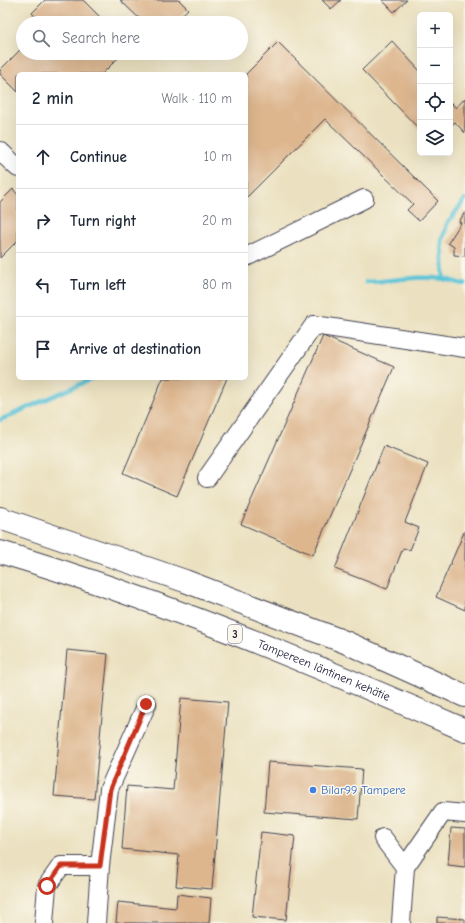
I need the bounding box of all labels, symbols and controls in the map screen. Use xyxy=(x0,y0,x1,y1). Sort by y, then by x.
map controls xyxy=(417,12,453,156)
button: + xyxy=(417,12,453,48)
search box xyxy=(16,16,248,60)
icon: search xyxy=(30,27,52,49)
text: Search here xyxy=(62,29,140,47)
button: − xyxy=(417,48,453,84)
button: locate xyxy=(417,84,453,120)
text: 2 min xyxy=(32,89,73,108)
text: Walk · 110 m xyxy=(161,91,232,106)
button: layers xyxy=(417,120,453,156)
icon: ahead xyxy=(32,146,54,168)
text: Continue xyxy=(70,148,127,166)
text: 10 m xyxy=(204,149,232,164)
icon: right xyxy=(32,210,54,232)
text: Turn right xyxy=(70,212,136,230)
text: 20 m xyxy=(202,213,232,228)
icon: left xyxy=(32,274,54,296)
text: Turn left xyxy=(70,276,126,294)
text: 80 m xyxy=(202,277,232,292)
icon: arrive xyxy=(32,338,54,360)
text: Arrive at destination xyxy=(70,340,201,358)
road number: 3 xyxy=(228,625,242,643)
street label: Tampereen läntinen kehätie xyxy=(256,637,392,704)
route end xyxy=(137,695,155,713)
place label: Bilar99 Tampere xyxy=(321,783,406,797)
marker: Bilar99 Tampere xyxy=(308,785,318,795)
route start xyxy=(38,877,56,895)

